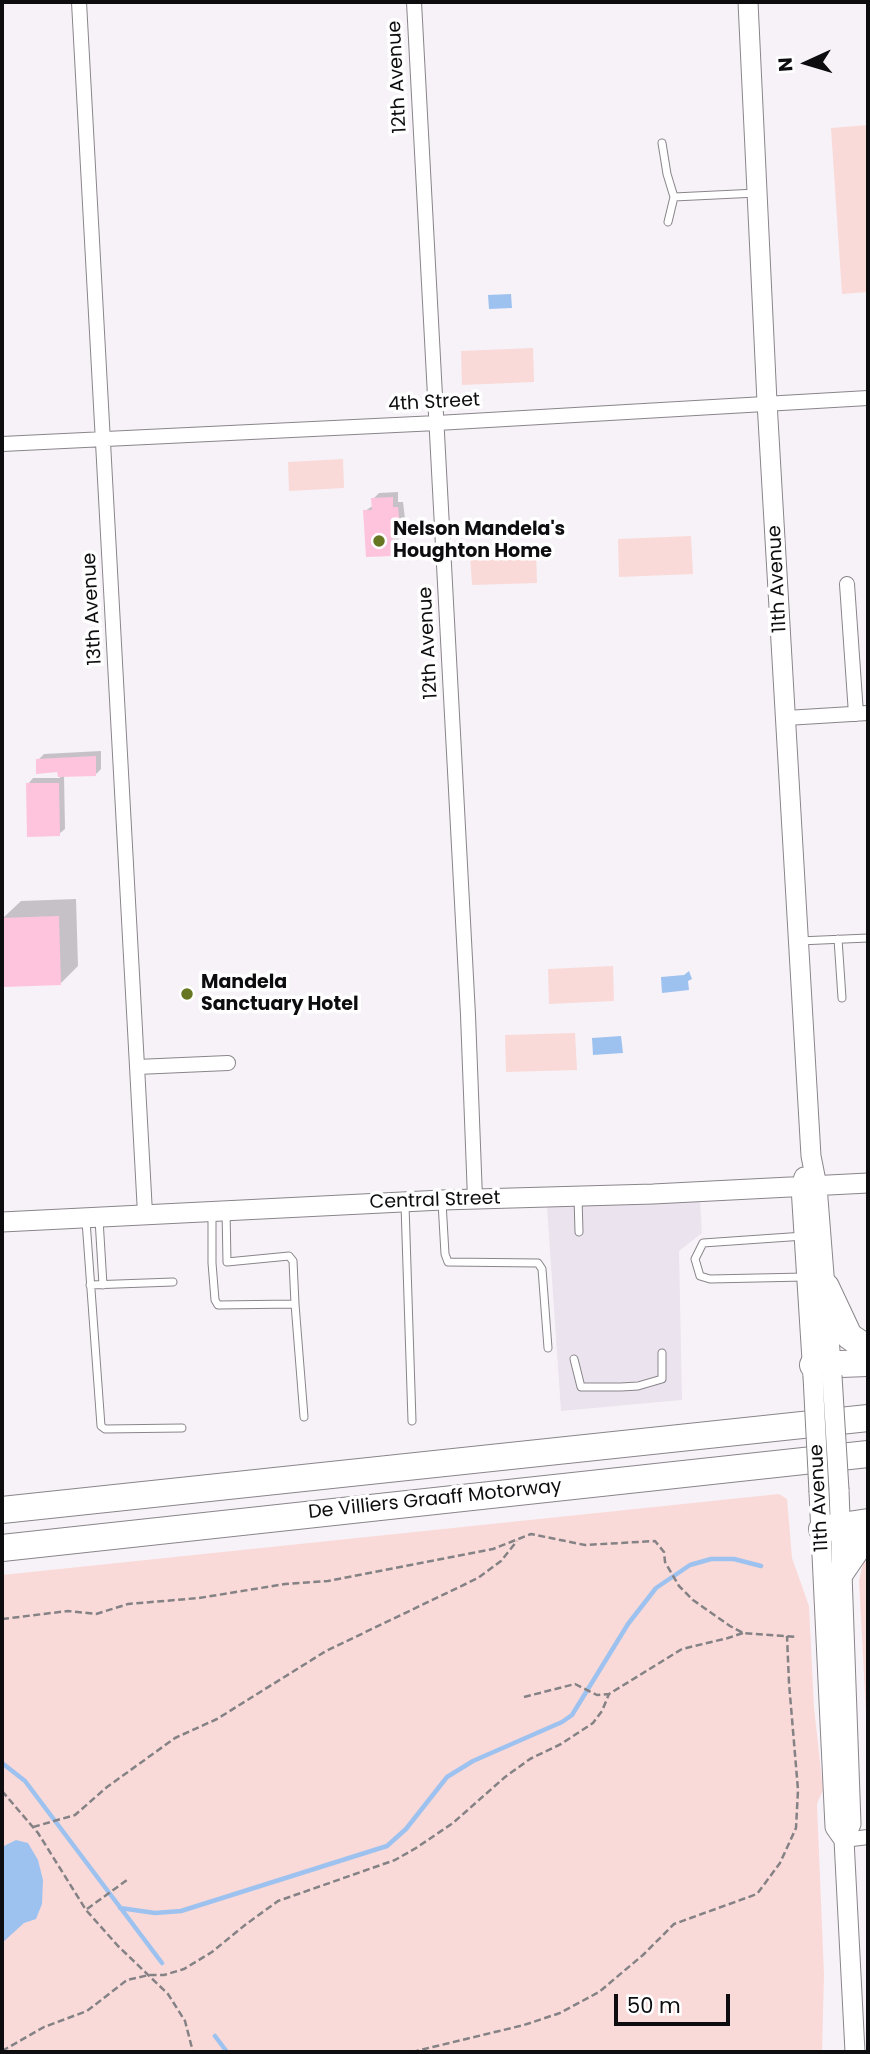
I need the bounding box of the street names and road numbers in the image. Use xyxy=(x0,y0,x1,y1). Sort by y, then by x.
street label: 12th Avenue xyxy=(384,20,412,134)
street label: 4th Street xyxy=(388,389,480,417)
street label: 11th Avenue xyxy=(764,525,792,633)
street label: 13th Avenue xyxy=(79,552,107,666)
street label: 12th Avenue xyxy=(415,586,443,700)
street label: Central Street xyxy=(369,1187,501,1215)
street label: 11th Avenue xyxy=(806,1444,834,1552)
street label: De Villiers Graaff Motorway xyxy=(307,1475,563,1525)

